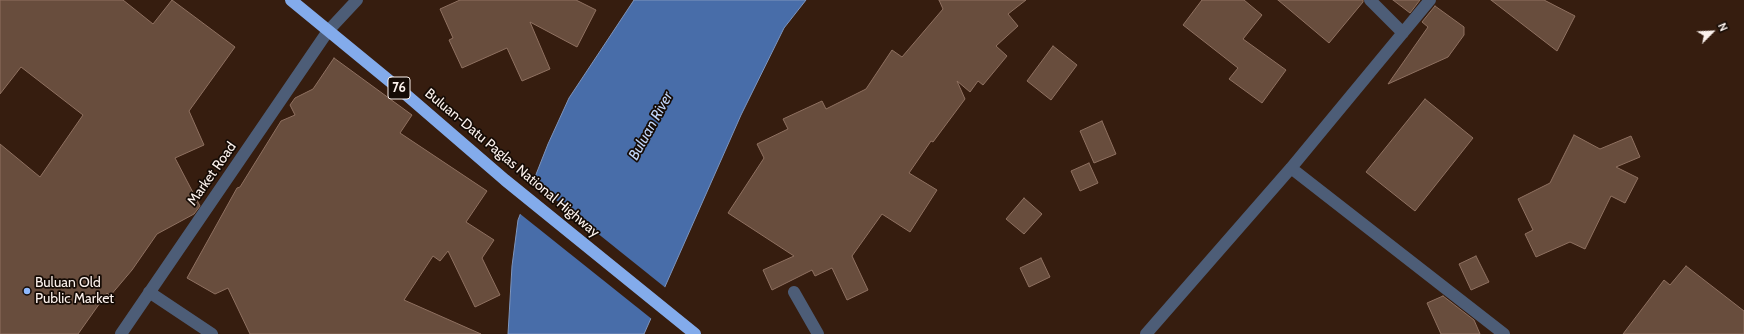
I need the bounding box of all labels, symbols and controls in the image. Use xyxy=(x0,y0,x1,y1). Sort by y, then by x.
north arrow xyxy=(1692,12,1732,52)
text: N xyxy=(1715,21,1731,34)
road number: 76 xyxy=(388,77,410,99)
street label: Buluan-Datu Paglas National Highway xyxy=(421,85,603,241)
water label: Buluan River xyxy=(625,89,677,163)
street label: Market Road xyxy=(184,139,240,209)
place label: Buluan Old Public Market xyxy=(35,275,114,308)
marker: Buluan Old Public Market xyxy=(22,286,32,296)

